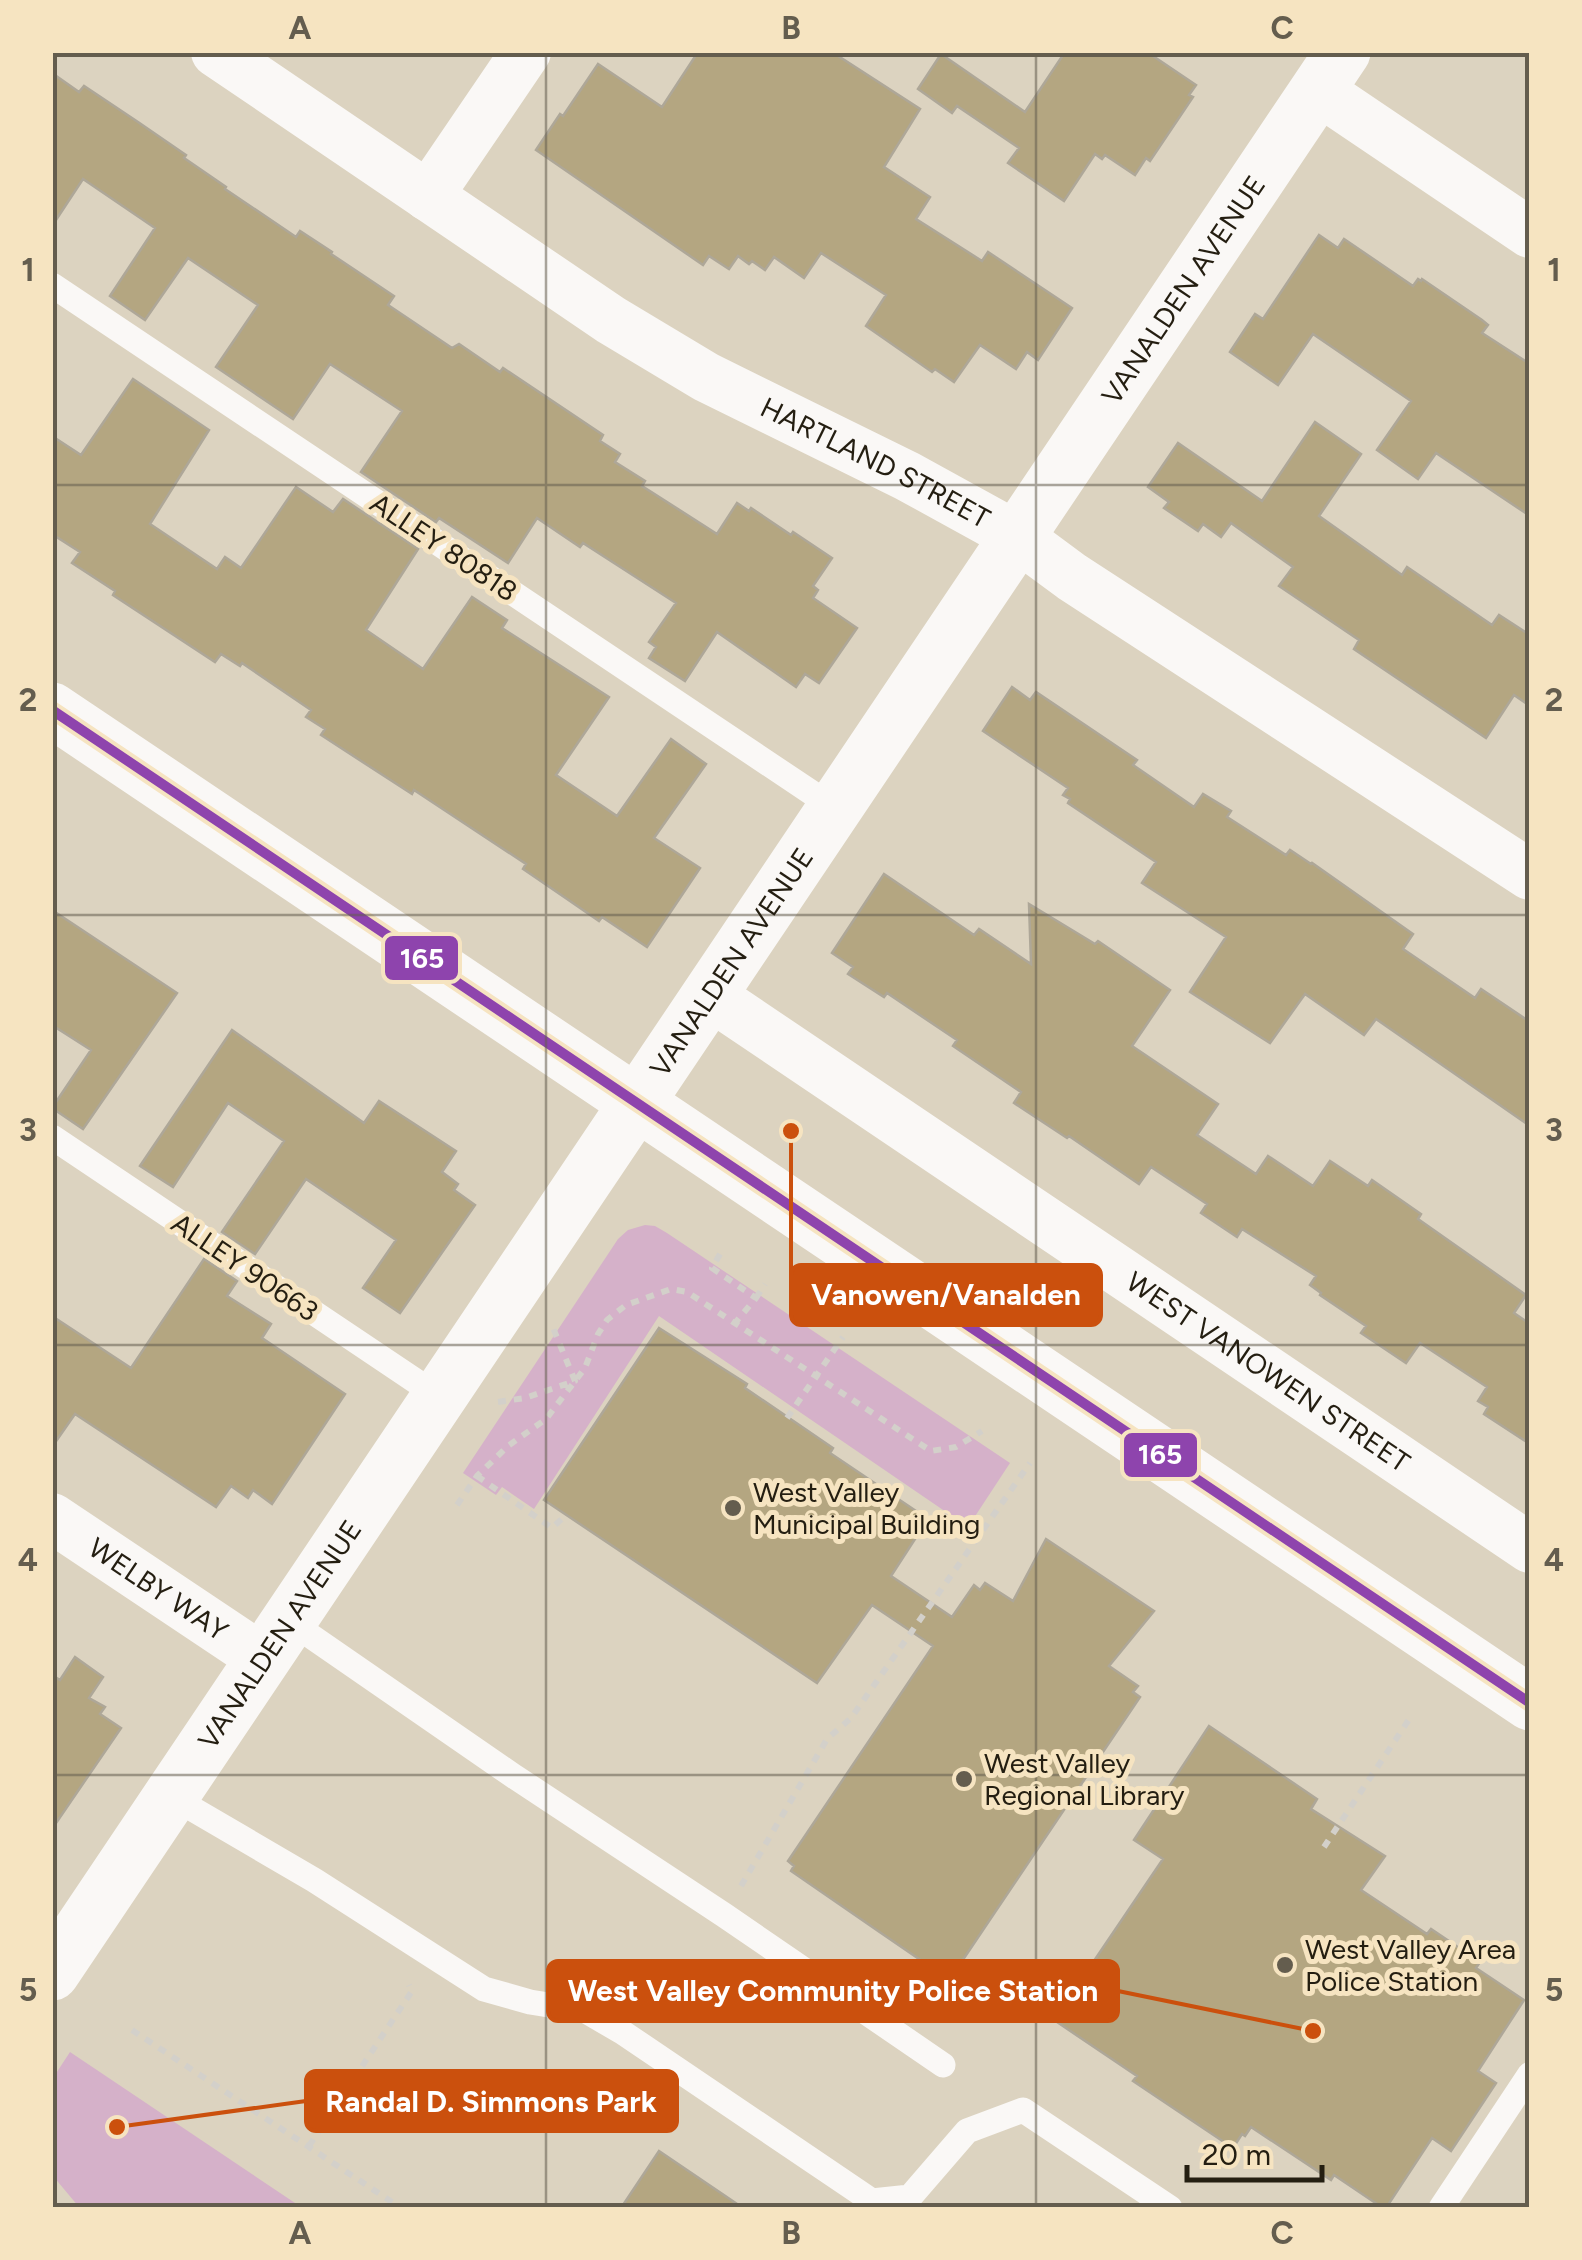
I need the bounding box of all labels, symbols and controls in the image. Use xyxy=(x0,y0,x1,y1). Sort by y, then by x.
text: A xyxy=(289,9,312,47)
text: B xyxy=(781,9,801,47)
text: C xyxy=(1270,9,1294,47)
street label: VANALDEN AVENUE xyxy=(1094,169,1272,411)
text: 1 xyxy=(21,251,35,289)
text: 1 xyxy=(1547,251,1561,289)
street label: HARTLAND STREET xyxy=(755,390,997,536)
street label: ALLEY 80818 xyxy=(364,485,524,609)
text: 2 xyxy=(19,681,37,719)
text: 2 xyxy=(1545,681,1563,719)
street label: VANALDEN AVENUE xyxy=(642,841,820,1083)
line badge: 165 xyxy=(383,934,460,982)
text: 165 xyxy=(400,941,444,975)
text: 3 xyxy=(19,1111,37,1149)
text: 3 xyxy=(1545,1111,1563,1149)
street label: ALLEY 90663 xyxy=(165,1206,325,1328)
street label: WEST VANOWEN STREET xyxy=(1120,1264,1417,1479)
callout: Vanowen/Vanalden xyxy=(791,1265,1101,1325)
text: Vanowen/Vanalden xyxy=(811,1276,1081,1313)
line badge: 165 xyxy=(1122,1431,1199,1479)
text: 165 xyxy=(1138,1437,1182,1471)
place label: West Valley Municipal Building xyxy=(753,1475,980,1541)
marker: West Valley Municipal Building xyxy=(722,1497,744,1519)
street label: VANALDEN AVENUE xyxy=(191,1513,369,1755)
street label: WELBY WAY xyxy=(82,1530,235,1648)
text: 4 xyxy=(18,1541,38,1579)
text: 4 xyxy=(1544,1541,1564,1579)
place label: West Valley Regional Library xyxy=(984,1746,1185,1812)
marker: West Valley Regional Library xyxy=(953,1768,975,1790)
place label: West Valley Area Police Station xyxy=(1305,1932,1516,1998)
marker: West Valley Area Police Station xyxy=(1274,1954,1296,1976)
callout: West Valley Community Police Station xyxy=(548,1961,1118,2021)
text: 5 xyxy=(19,1971,37,2009)
text: 5 xyxy=(1545,1971,1563,2009)
text: West Valley Community Police Station xyxy=(568,1972,1098,2009)
callout: Randal D. Simmons Park xyxy=(306,2071,677,2131)
text: Randal D. Simmons Park xyxy=(325,2083,657,2120)
scale bar xyxy=(1187,2120,1322,2182)
text: 20 m xyxy=(1202,2136,1271,2173)
text: A xyxy=(289,2214,312,2252)
text: B xyxy=(781,2214,801,2252)
text: C xyxy=(1270,2214,1294,2252)

